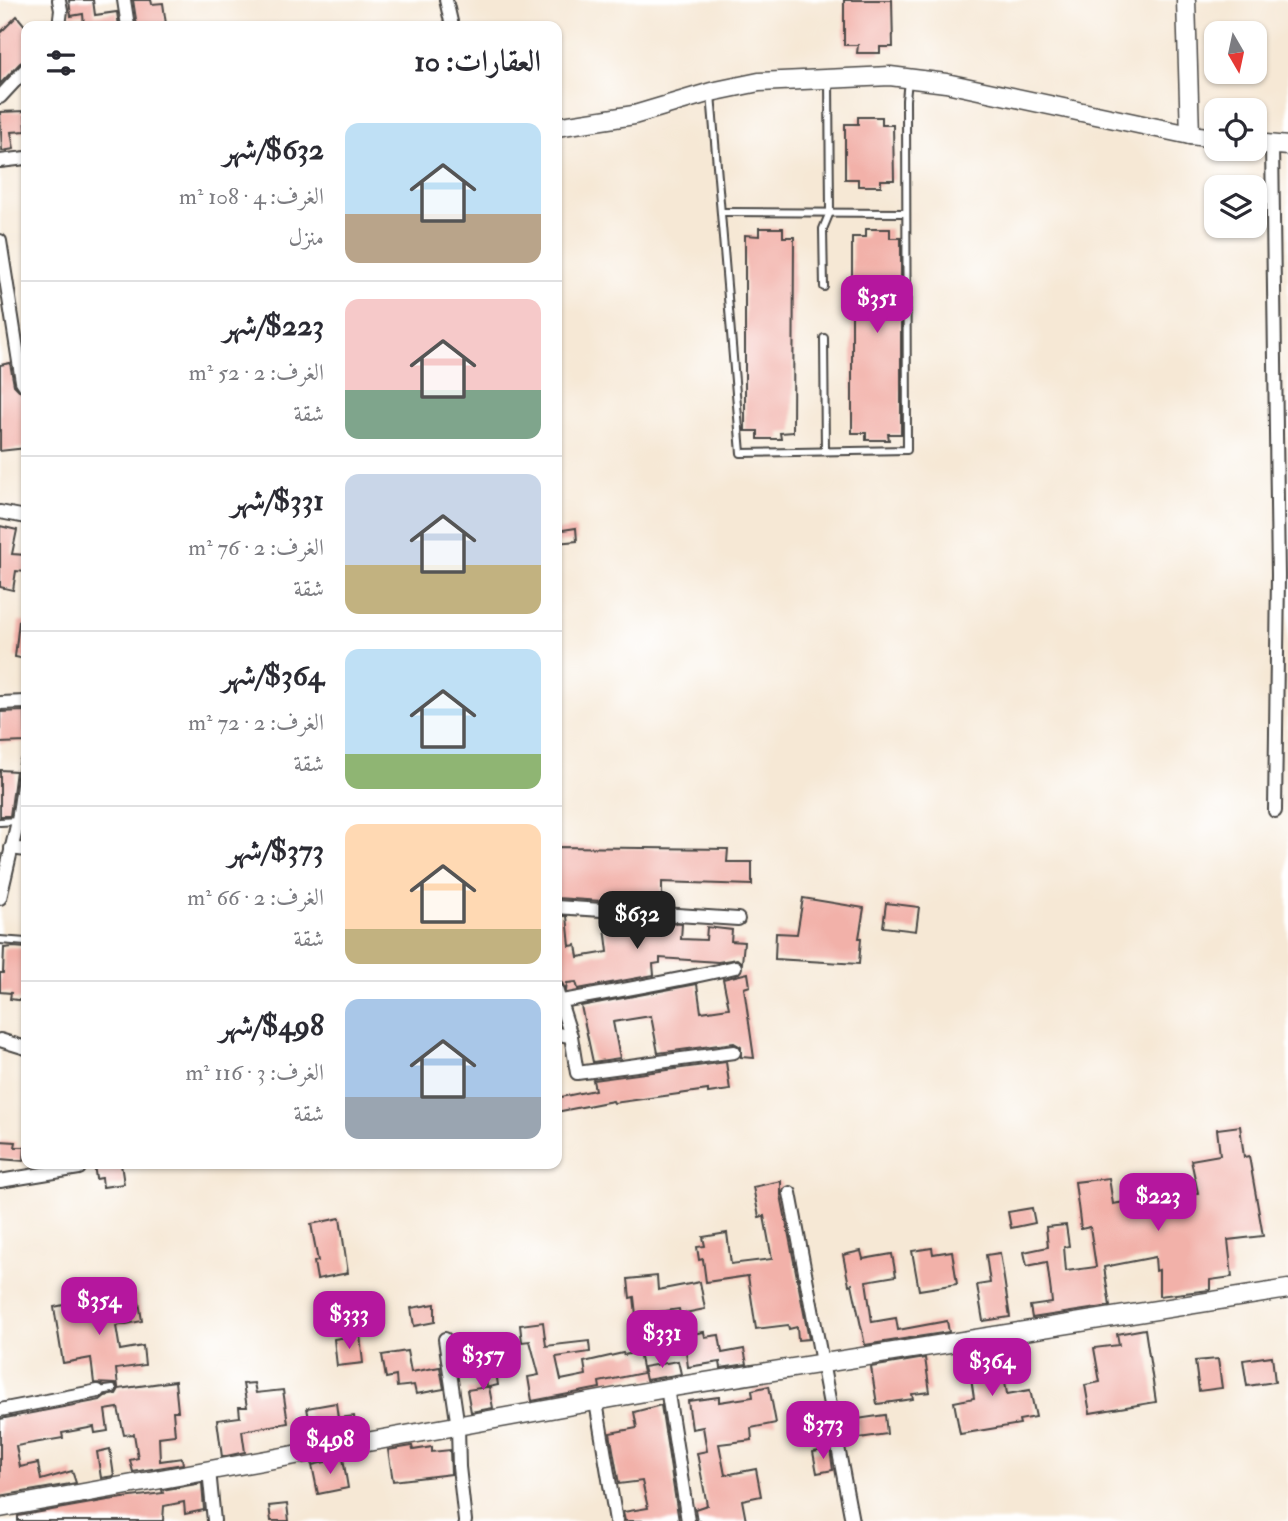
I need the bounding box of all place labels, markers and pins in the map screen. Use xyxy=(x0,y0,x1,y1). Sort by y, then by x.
pin: $351 xyxy=(836,276,918,335)
pin: $632 xyxy=(596,892,678,951)
pin: $223 xyxy=(1117,1174,1199,1233)
pin: $354 xyxy=(58,1278,140,1337)
pin: $333 xyxy=(308,1292,390,1351)
pin: $331 xyxy=(621,1310,703,1370)
pin: $357 xyxy=(442,1332,524,1392)
pin: $364 xyxy=(951,1338,1033,1398)
pin: $373 xyxy=(782,1402,864,1461)
pin: $498 xyxy=(289,1416,371,1476)

